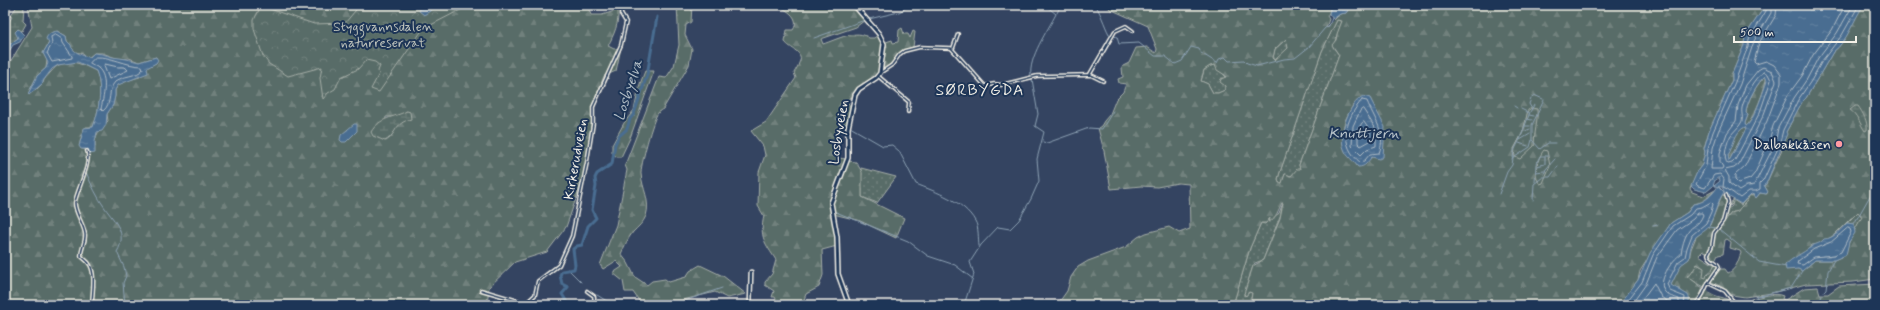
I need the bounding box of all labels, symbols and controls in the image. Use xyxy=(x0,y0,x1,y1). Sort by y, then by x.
park label: Styggvannsdalen naturreservat xyxy=(333,18,433,52)
scale bar xyxy=(1734,18,1856,44)
text: 500 m xyxy=(1740,25,1774,41)
water label: Losbyelva xyxy=(610,56,649,123)
district label: SØRBYGDA xyxy=(935,80,1025,101)
street label: Losbyveien xyxy=(825,98,853,166)
street label: Kirkerudveien xyxy=(560,117,592,201)
water label: Knuttjern xyxy=(1328,124,1400,144)
place label: Dalbakkåsen xyxy=(1753,136,1831,154)
marker: Dalbakkåsen xyxy=(1834,139,1844,149)

